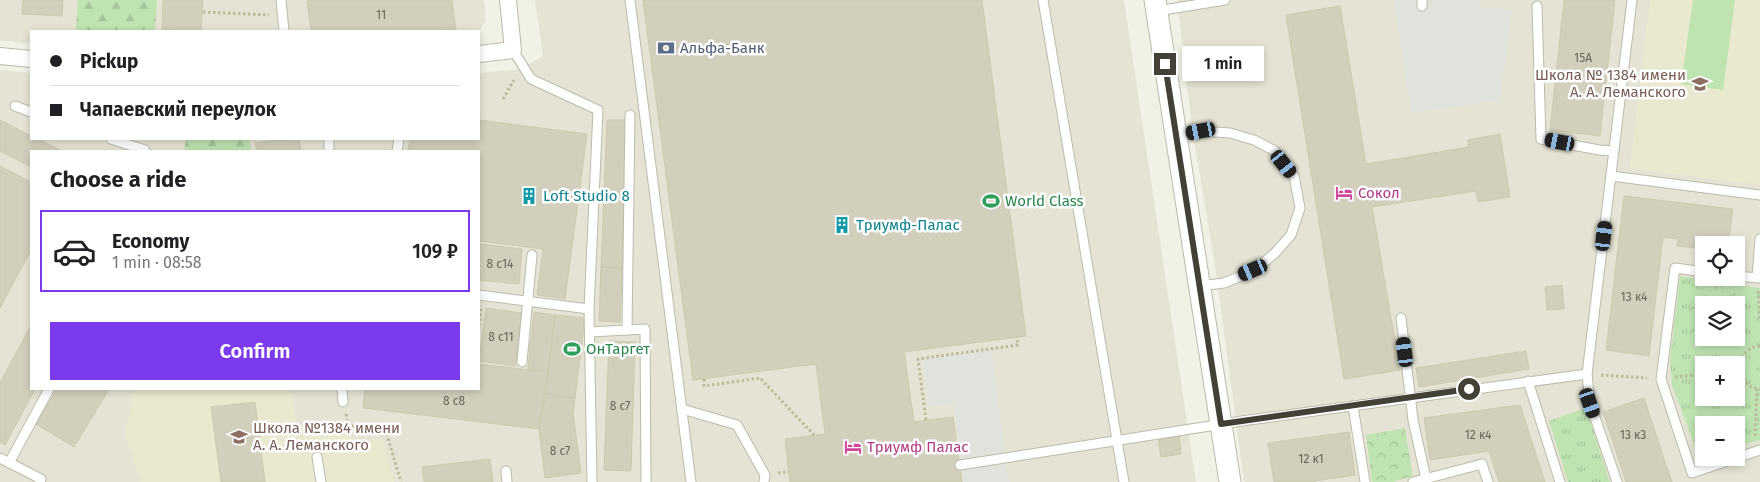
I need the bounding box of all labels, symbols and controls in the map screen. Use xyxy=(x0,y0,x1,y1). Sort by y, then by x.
house number: 11 xyxy=(376,8,386,22)
bank icon: Альфа-Банк xyxy=(656,38,676,58)
place label: Альфа-Банк xyxy=(680,39,765,57)
callout: 1 min xyxy=(1182,46,1265,82)
text: Pickup xyxy=(80,50,138,73)
house number: 15А xyxy=(1574,51,1592,65)
route end xyxy=(1154,53,1176,75)
text: 1 min xyxy=(1204,54,1242,73)
place label: Школа № 1384 имени А. А. Леманского xyxy=(1535,66,1686,101)
school or university icon: Школа № 1384 имени А. А. Леманского xyxy=(1690,74,1710,94)
text: Чапаевский переулок xyxy=(80,98,276,121)
car xyxy=(1184,121,1217,141)
car xyxy=(1543,132,1576,152)
car xyxy=(1268,148,1299,180)
text: Choose a ride xyxy=(50,166,186,193)
hotel icon: Сокол xyxy=(1334,183,1354,203)
place label: Сокол xyxy=(1358,184,1400,202)
building icon: Loft Studio 8 xyxy=(519,186,539,206)
place label: Loft Studio 8 xyxy=(543,187,630,205)
sports icon: World Class xyxy=(981,191,1001,211)
place label: World Class xyxy=(1005,192,1084,210)
building icon: Триумф-Палас xyxy=(832,215,852,235)
place label: Триумф-Палас xyxy=(856,216,960,234)
car xyxy=(1594,220,1613,252)
icon: car xyxy=(52,229,97,274)
text: Economy xyxy=(112,230,189,253)
map controls xyxy=(1695,236,1745,466)
button: locate xyxy=(1695,236,1745,286)
text: 109 ₽ xyxy=(412,240,458,263)
text: 1 min · 08:58 xyxy=(112,253,202,272)
house number: 8 с14 xyxy=(487,257,514,271)
car xyxy=(1236,257,1269,283)
house number: 13 к4 xyxy=(1621,290,1648,304)
button: layers xyxy=(1695,296,1745,346)
button: Confirm xyxy=(50,322,460,380)
house number: 8 с11 xyxy=(488,330,514,344)
car xyxy=(1395,336,1414,368)
sports icon: ОнТаргет xyxy=(562,339,582,359)
place label: ОнТаргет xyxy=(586,340,650,358)
button: + xyxy=(1695,356,1745,406)
route start xyxy=(1458,378,1480,400)
car xyxy=(1578,386,1601,420)
house number: 8 с8 xyxy=(443,394,465,408)
house number: 8 с7 xyxy=(610,399,630,413)
button: − xyxy=(1695,416,1745,466)
place label: Школа №1384 имени А. А. Леманского xyxy=(253,419,400,454)
school or university icon: Школа №1384 имени А. А. Леманского xyxy=(229,427,249,447)
house number: 12 к4 xyxy=(1465,428,1492,442)
house number: 13 к3 xyxy=(1620,428,1646,442)
hotel icon: Триумф Палас xyxy=(843,437,863,457)
place label: Триумф Палас xyxy=(867,438,969,456)
house number: 8 с7 xyxy=(550,444,570,458)
house number: 12 к1 xyxy=(1298,452,1324,466)

